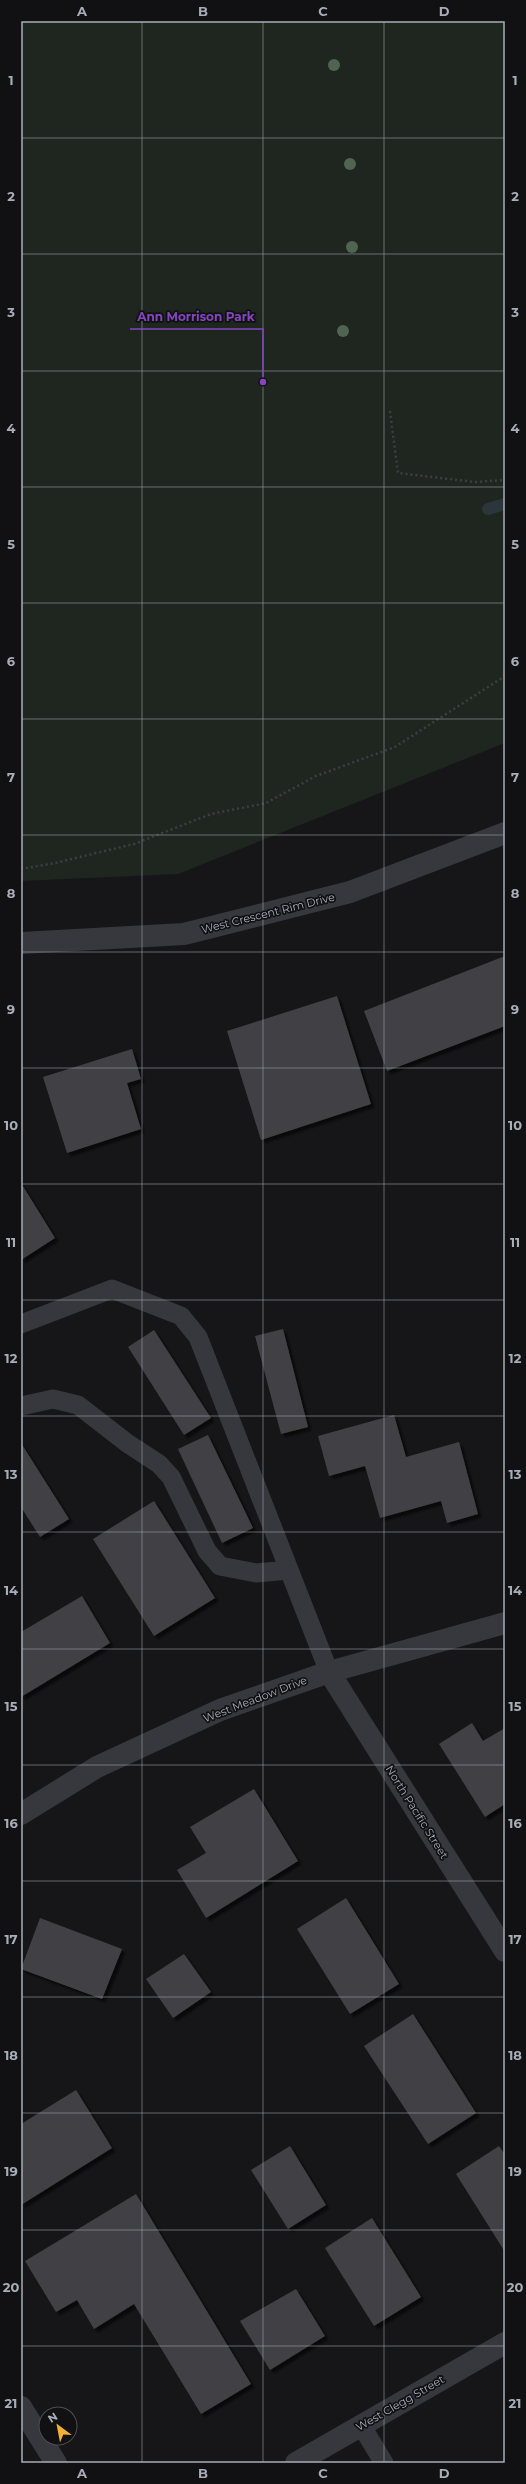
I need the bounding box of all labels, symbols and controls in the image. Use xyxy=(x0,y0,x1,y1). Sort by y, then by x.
text: A xyxy=(76,3,88,19)
text: B xyxy=(198,3,208,19)
text: C xyxy=(318,3,328,19)
text: D xyxy=(439,3,450,19)
text: 1 xyxy=(8,72,14,88)
text: 1 xyxy=(512,72,518,88)
text: 2 xyxy=(7,188,15,204)
text: 2 xyxy=(511,188,519,204)
text: 3 xyxy=(6,304,15,320)
text: 3 xyxy=(510,304,519,320)
callout: Ann Morrison Park xyxy=(130,305,263,329)
text: Ann Morrison Park xyxy=(136,309,255,324)
text: 4 xyxy=(7,420,16,436)
text: 4 xyxy=(511,420,520,436)
text: 5 xyxy=(7,536,15,552)
text: 5 xyxy=(511,536,519,552)
text: 6 xyxy=(7,653,16,669)
text: 6 xyxy=(511,653,520,669)
text: 7 xyxy=(7,769,15,785)
text: 7 xyxy=(511,769,519,785)
text: 8 xyxy=(7,885,16,901)
text: 8 xyxy=(511,885,520,901)
street label: West Crescent Rim Drive xyxy=(200,890,336,936)
text: 9 xyxy=(7,1001,15,1017)
text: 9 xyxy=(511,1001,519,1017)
text: 10 xyxy=(4,1117,18,1133)
text: 10 xyxy=(508,1117,522,1133)
text: 11 xyxy=(6,1234,16,1250)
text: 11 xyxy=(510,1234,520,1250)
text: 12 xyxy=(5,1350,18,1366)
text: 12 xyxy=(509,1350,522,1366)
text: 13 xyxy=(5,1466,18,1482)
text: 13 xyxy=(509,1466,522,1482)
text: 14 xyxy=(4,1582,18,1598)
text: 14 xyxy=(508,1582,522,1598)
street label: West Meadow Drive xyxy=(201,1673,309,1725)
text: 15 xyxy=(5,1698,18,1714)
text: 15 xyxy=(509,1698,522,1714)
street label: North Pacific Street xyxy=(383,1763,452,1862)
text: 16 xyxy=(4,1815,18,1831)
text: 16 xyxy=(508,1815,522,1831)
text: 17 xyxy=(4,1931,18,1947)
text: 17 xyxy=(508,1931,522,1947)
text: 18 xyxy=(4,2047,18,2063)
text: 18 xyxy=(508,2047,522,2063)
text: 19 xyxy=(4,2163,18,2179)
text: 19 xyxy=(508,2163,522,2179)
text: 20 xyxy=(3,2279,19,2295)
text: 20 xyxy=(507,2279,523,2295)
street label: West Clegg Street xyxy=(353,2372,447,2434)
text: 21 xyxy=(5,2395,17,2411)
text: 21 xyxy=(509,2395,521,2411)
north arrow xyxy=(38,2406,78,2446)
text: N xyxy=(45,2409,60,2426)
text: A xyxy=(76,2465,88,2481)
text: B xyxy=(198,2465,208,2481)
text: C xyxy=(318,2465,328,2481)
text: D xyxy=(439,2465,450,2481)

